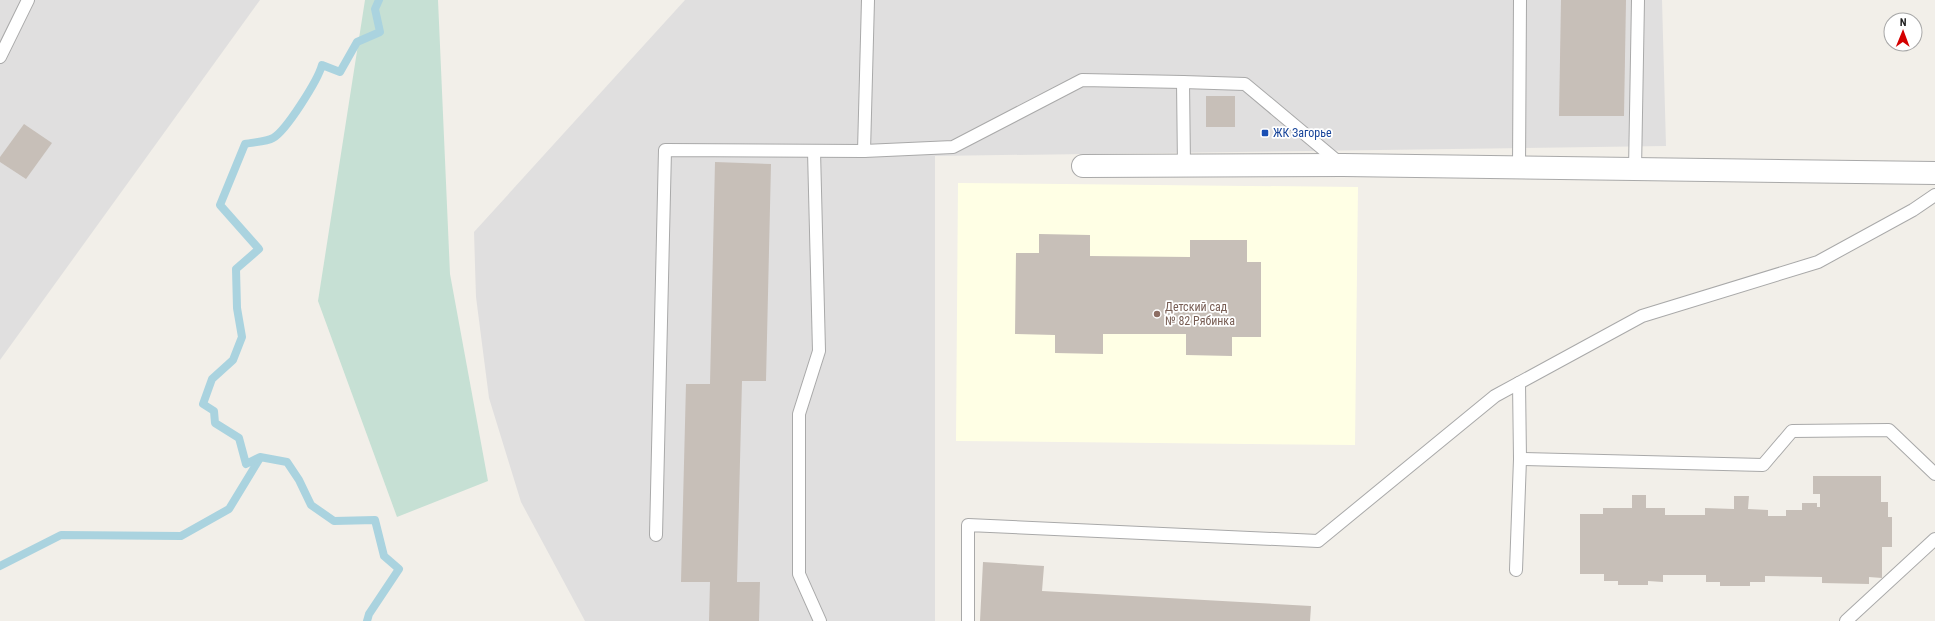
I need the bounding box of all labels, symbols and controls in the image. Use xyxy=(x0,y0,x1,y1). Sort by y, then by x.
north arrow xyxy=(1883,12,1923,52)
text: N xyxy=(1900,16,1907,29)
place label: ЖК Загорье xyxy=(1273,126,1332,140)
marker: ЖК Загорье xyxy=(1260,128,1270,138)
place label: Детский сад № 82 Рябинка xyxy=(1165,300,1235,328)
marker: Детский сад № 82 Рябинка xyxy=(1152,309,1162,319)

